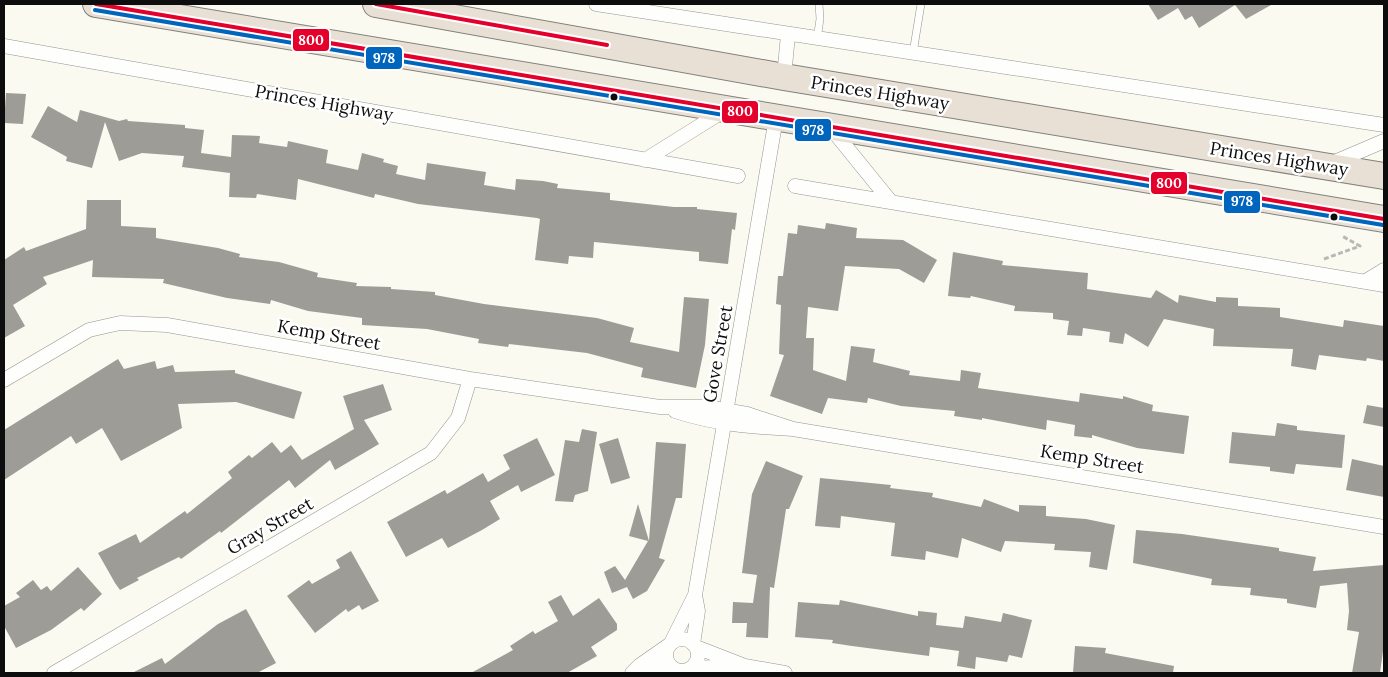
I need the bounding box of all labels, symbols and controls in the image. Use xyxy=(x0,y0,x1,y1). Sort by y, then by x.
line badge: 800 xyxy=(292,28,330,52)
text: 800 xyxy=(298,31,324,49)
line badge: 978 xyxy=(365,46,403,70)
text: 978 xyxy=(373,49,395,67)
street label: Princes Highway xyxy=(809,70,951,115)
street label: Princes Highway xyxy=(253,79,395,126)
unlabelled marker xyxy=(609,92,619,102)
line badge: 800 xyxy=(721,100,759,124)
text: 800 xyxy=(727,102,753,120)
line badge: 978 xyxy=(794,118,832,142)
text: 978 xyxy=(802,121,824,139)
street label: Princes Highway xyxy=(1208,136,1350,181)
line badge: 800 xyxy=(1150,171,1188,195)
text: 800 xyxy=(1156,174,1182,192)
line badge: 978 xyxy=(1223,190,1261,214)
text: 978 xyxy=(1231,192,1253,210)
unlabelled marker xyxy=(1329,212,1339,222)
street label: Gove Street xyxy=(698,303,737,404)
street label: Kemp Street xyxy=(276,314,383,355)
street label: Kemp Street xyxy=(1039,439,1145,478)
street label: Gray Street xyxy=(223,492,317,559)

